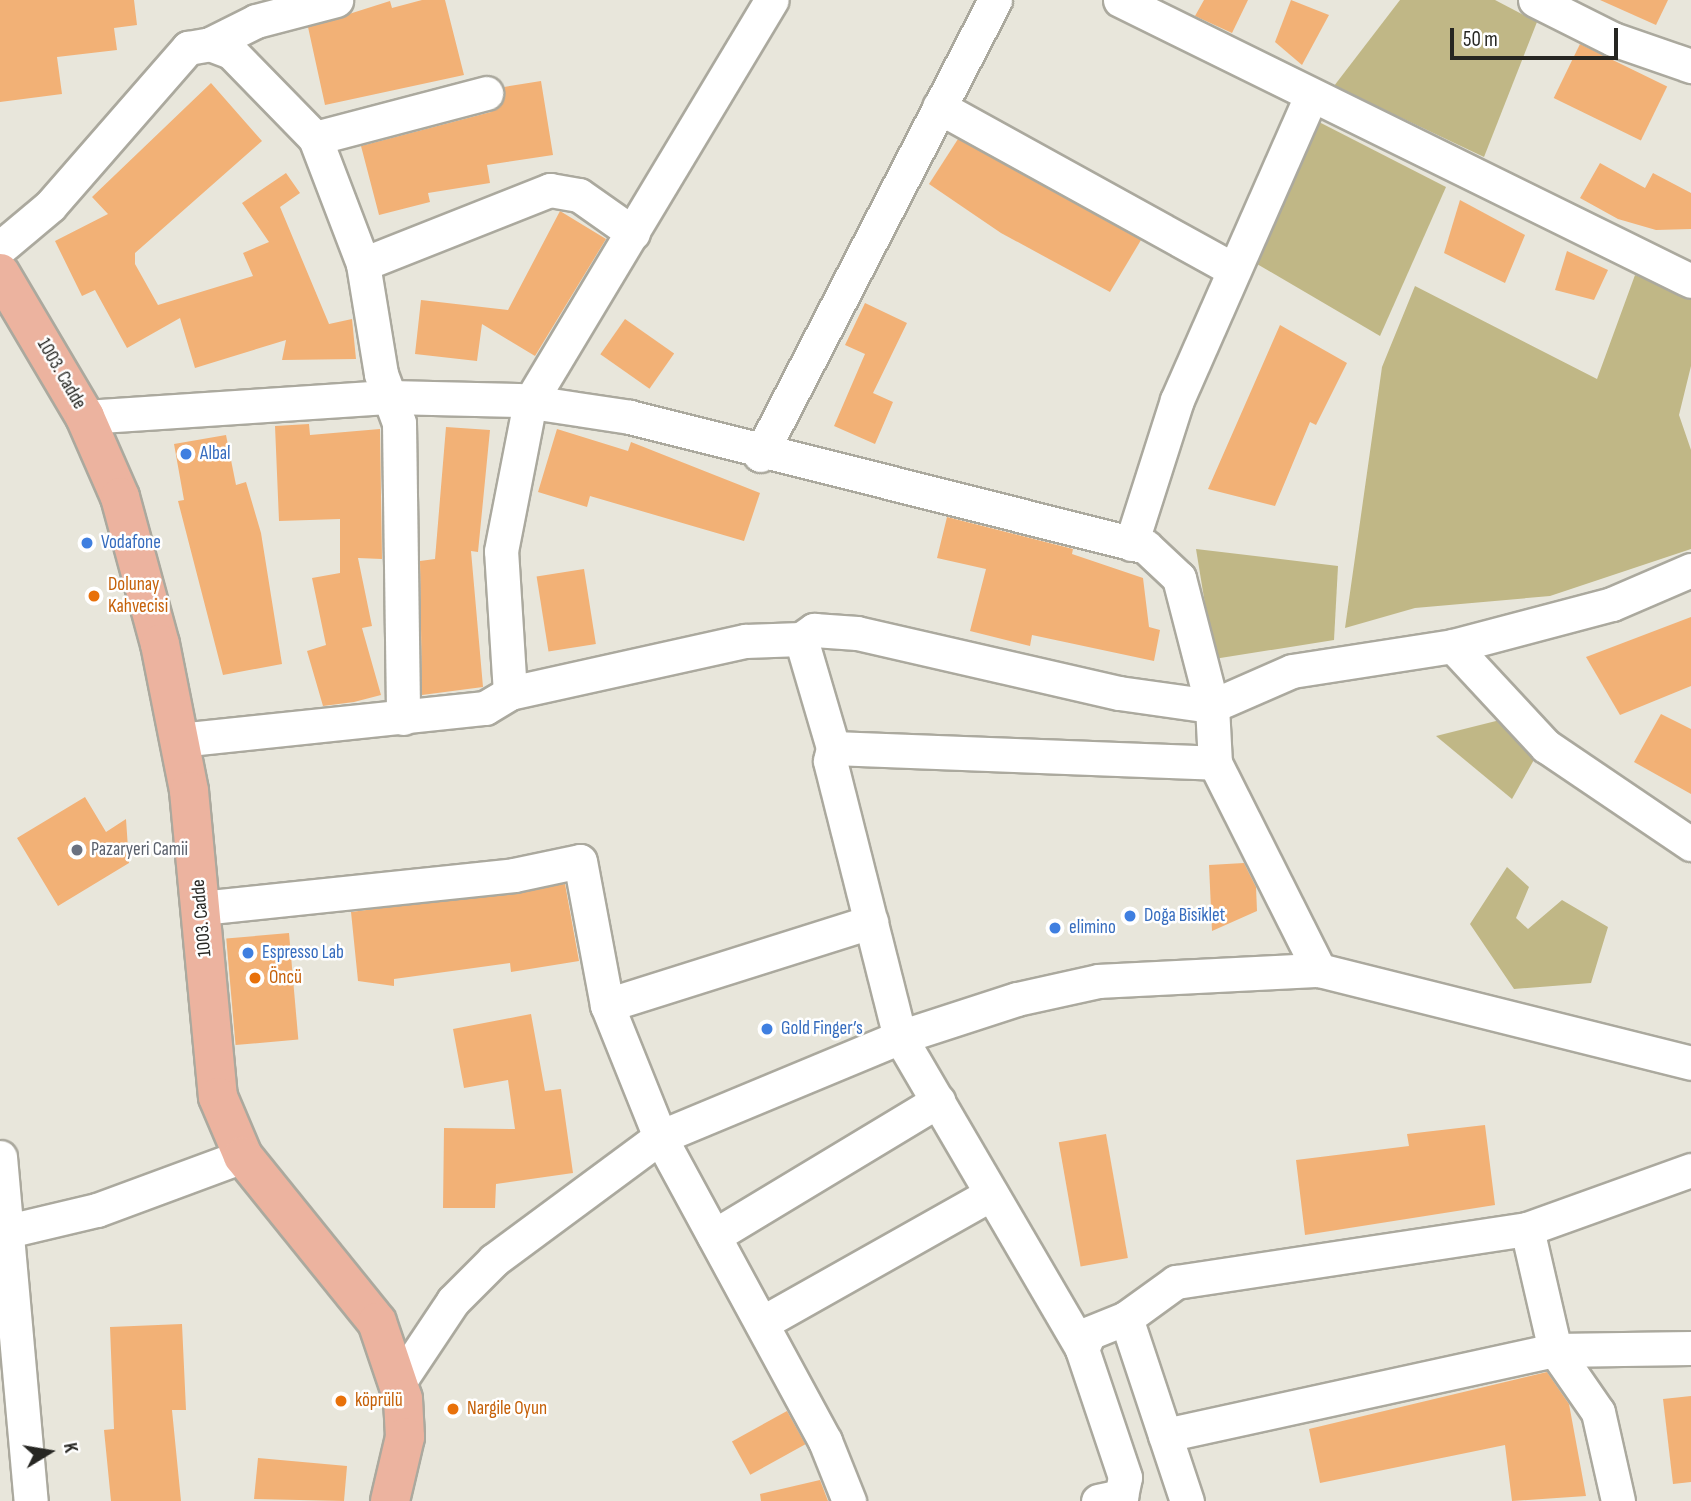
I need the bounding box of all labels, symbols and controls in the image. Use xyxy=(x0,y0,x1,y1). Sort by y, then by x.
scale bar xyxy=(1453,14,1621,58)
text: 50 m xyxy=(1463,27,1498,52)
street label: 1003. Cadde xyxy=(32,335,90,413)
place label: Albal xyxy=(200,443,231,465)
marker: Albal xyxy=(178,446,194,462)
place label: Vodafone xyxy=(101,532,161,554)
marker: Vodafone xyxy=(79,535,95,551)
place label: Dolunay Kahvecisi xyxy=(108,574,168,618)
marker: Dolunay Kahvecisi xyxy=(86,588,102,604)
place label: Pazaryeri Camii xyxy=(91,839,188,861)
marker: Pazaryeri Camii xyxy=(69,842,85,858)
street label: 1003. Cadde xyxy=(187,878,217,958)
place label: Doğa Bīsīklet xyxy=(1144,905,1225,927)
marker: Doğa Bīsīklet xyxy=(1122,908,1138,924)
place label: elimino xyxy=(1069,917,1116,939)
marker: elimino xyxy=(1047,920,1063,936)
place label: Espresso Lab xyxy=(262,942,344,964)
marker: Espresso Lab xyxy=(240,945,256,961)
place label: Öncü xyxy=(269,967,302,989)
marker: Öncü xyxy=(247,970,263,986)
place label: Gold Finger’s xyxy=(781,1018,863,1040)
marker: Gold Finger’s xyxy=(759,1021,775,1037)
place label: köprülü xyxy=(355,1390,403,1412)
marker: köprülü xyxy=(333,1393,349,1409)
place label: Nargile Oyun xyxy=(467,1398,547,1420)
marker: Nargile Oyun xyxy=(445,1401,461,1417)
north arrow xyxy=(14,1417,84,1487)
text: K xyxy=(58,1441,82,1455)

